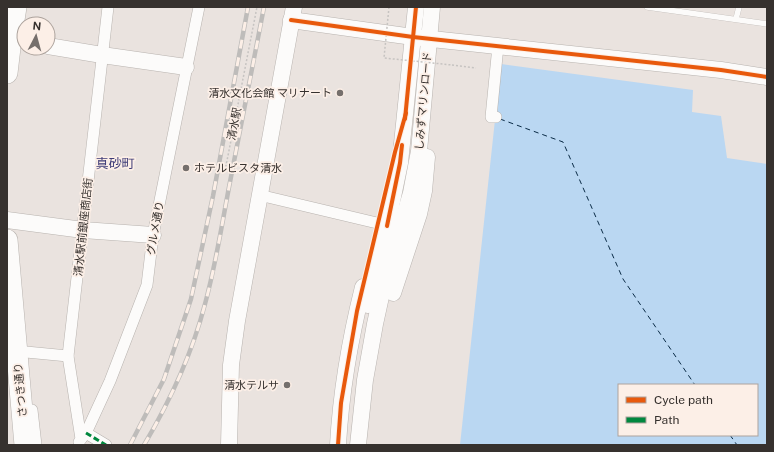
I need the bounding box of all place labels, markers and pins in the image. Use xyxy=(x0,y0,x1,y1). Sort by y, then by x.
place label: 清水文化会館 マリナート xyxy=(208,87,332,99)
marker: 清水文化会館 マリナート xyxy=(335,88,345,98)
place label: ホテルビスタ清水 xyxy=(194,162,282,174)
marker: ホテルビスタ清水 xyxy=(181,163,191,173)
place label: 清水テルサ xyxy=(224,379,279,391)
marker: 清水テルサ xyxy=(282,380,292,390)

